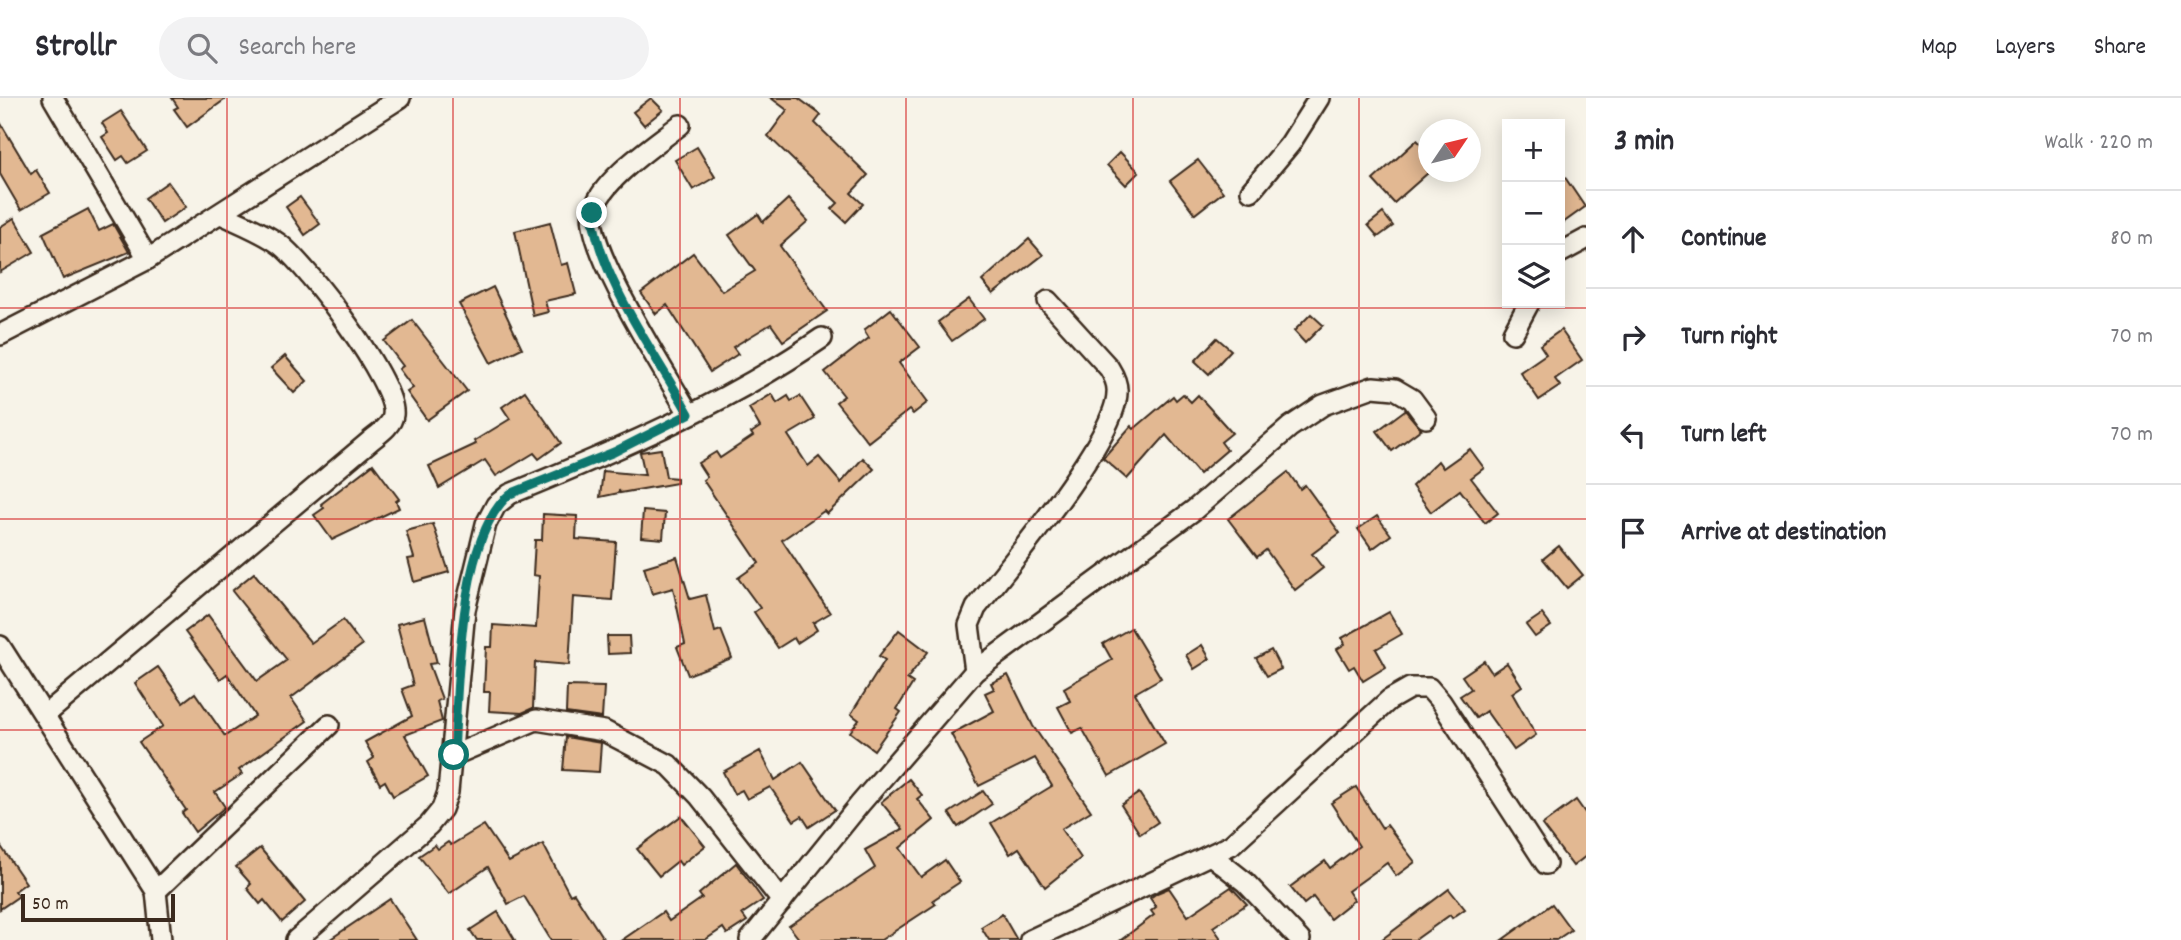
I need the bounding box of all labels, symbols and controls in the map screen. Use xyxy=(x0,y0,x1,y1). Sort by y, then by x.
search box xyxy=(159,17,649,80)
text: Strollr xyxy=(35,25,117,72)
icon: search xyxy=(183,29,221,67)
text: Search here xyxy=(239,30,356,67)
text: Map xyxy=(1921,31,1957,65)
text: Layers xyxy=(1995,31,2056,65)
text: Share xyxy=(2094,31,2146,65)
north arrow xyxy=(1418,119,1481,182)
map controls xyxy=(1502,119,1565,308)
button: + xyxy=(1502,119,1565,182)
text: 3 min xyxy=(1614,122,1674,165)
text: Walk · 220 m xyxy=(2045,127,2153,160)
button: − xyxy=(1502,182,1565,245)
route end xyxy=(576,197,607,228)
icon: ahead xyxy=(1614,220,1652,258)
text: Continue xyxy=(1681,221,1766,258)
text: 80 m xyxy=(2110,223,2153,256)
button: layers xyxy=(1502,245,1565,308)
icon: right xyxy=(1614,318,1652,356)
text: Turn right xyxy=(1681,319,1778,356)
text: 70 m xyxy=(2111,321,2153,354)
icon: left xyxy=(1614,416,1652,454)
text: Turn left xyxy=(1681,417,1767,454)
text: 70 m xyxy=(2111,419,2153,452)
icon: arrive xyxy=(1614,514,1652,552)
text: Arrive at destination xyxy=(1681,515,1886,552)
route start xyxy=(438,739,469,770)
scale bar xyxy=(21,891,175,923)
text: 50 m xyxy=(32,892,69,919)

